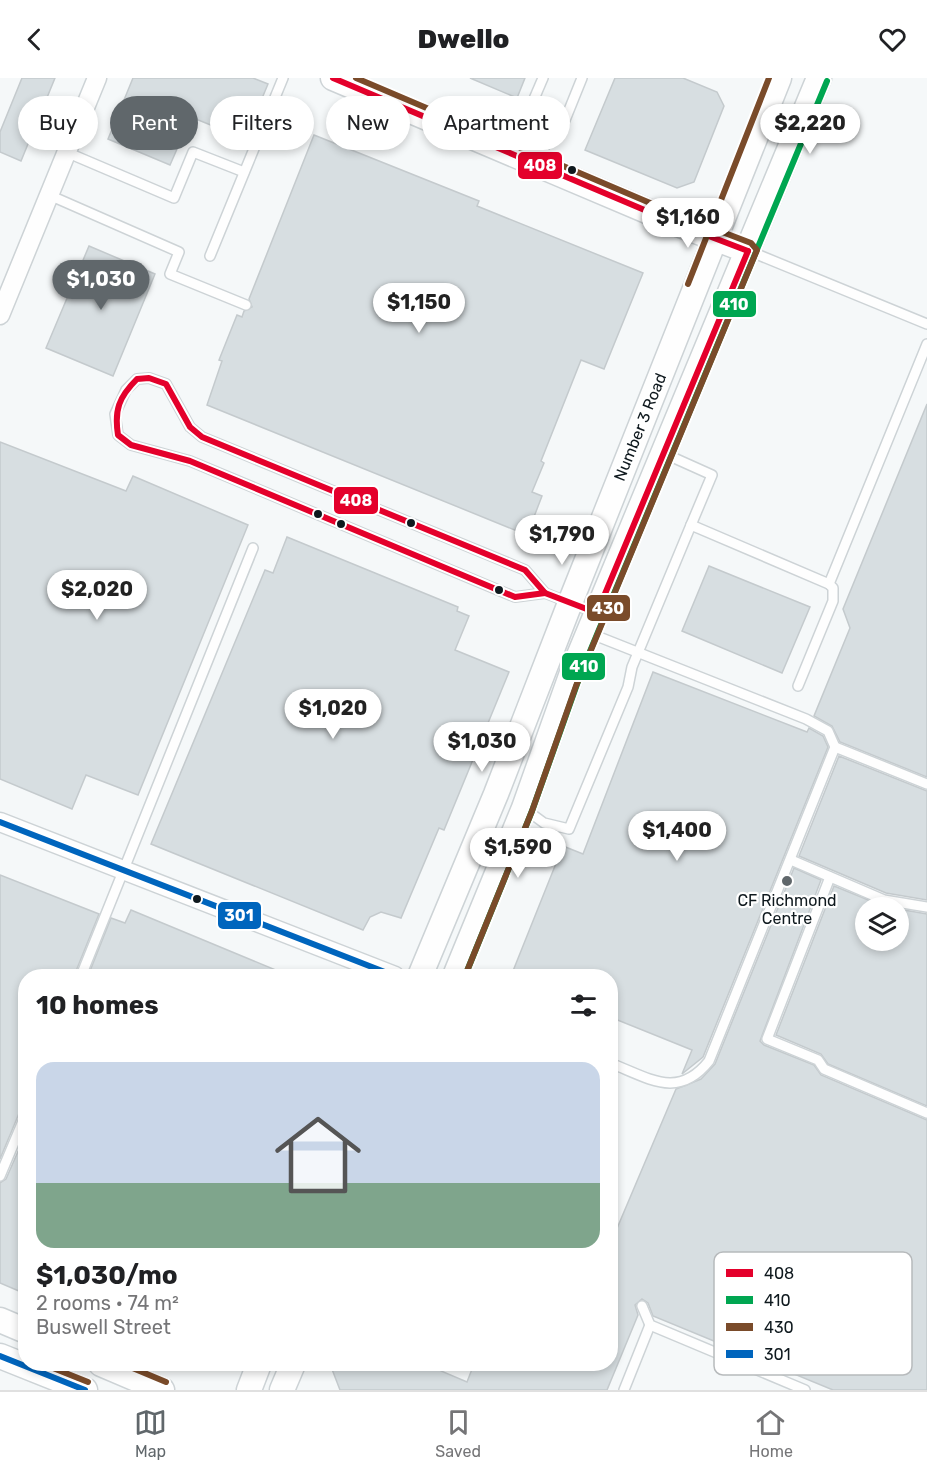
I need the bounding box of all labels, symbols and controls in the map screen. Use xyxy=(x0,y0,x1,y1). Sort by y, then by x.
icon: back xyxy=(18,23,51,56)
text: Dwello xyxy=(417,23,510,55)
icon: heart xyxy=(876,23,909,56)
chip: Buy xyxy=(18,96,98,150)
chip: Rent xyxy=(110,96,198,150)
chip: Filters xyxy=(210,96,314,150)
chip: New xyxy=(326,96,410,150)
chip: Apartment xyxy=(422,96,570,150)
pin: $2,220 xyxy=(761,104,859,155)
text: $2,220 xyxy=(774,111,846,135)
line badge: 408 xyxy=(517,151,563,180)
text: 408 xyxy=(524,156,556,175)
unlabelled marker xyxy=(566,164,578,176)
pin: $1,160 xyxy=(639,198,737,249)
text: $1,160 xyxy=(656,205,720,229)
pin: $1,030 xyxy=(52,260,150,311)
text: $1,030 xyxy=(66,267,136,291)
pin: $1,150 xyxy=(370,283,468,334)
text: $1,150 xyxy=(387,290,451,314)
line badge: 410 xyxy=(712,290,757,318)
text: 410 xyxy=(719,295,749,314)
street label: Number 3 Road xyxy=(610,370,670,484)
line badge: 408 xyxy=(333,486,379,515)
text: 408 xyxy=(340,491,372,510)
unlabelled marker xyxy=(312,508,324,520)
pin: $1,790 xyxy=(513,515,611,566)
unlabelled marker xyxy=(405,517,417,529)
unlabelled marker xyxy=(335,518,347,530)
text: $1,790 xyxy=(529,522,595,546)
pin: $2,020 xyxy=(48,570,146,621)
text: $2,020 xyxy=(61,577,133,601)
unlabelled marker xyxy=(493,584,505,596)
line badge: 430 xyxy=(586,594,631,622)
text: 430 xyxy=(592,599,624,618)
line badge: 410 xyxy=(561,652,606,681)
text: 410 xyxy=(569,657,599,676)
pin: $1,020 xyxy=(284,689,382,740)
text: $1,020 xyxy=(299,696,367,720)
pin: $1,030 xyxy=(433,722,531,773)
text: $1,030 xyxy=(447,729,517,753)
pin: $1,400 xyxy=(628,811,726,862)
text: $1,400 xyxy=(642,818,712,842)
pin: $1,590 xyxy=(469,828,567,879)
text: $1,590 xyxy=(484,835,552,859)
marker: CF Richmond Centre xyxy=(780,874,794,888)
place label: CF Richmond Centre xyxy=(737,891,837,928)
unlabelled marker xyxy=(191,893,203,905)
map controls xyxy=(855,897,909,951)
button: layers xyxy=(855,897,909,951)
line badge: 301 xyxy=(217,901,262,930)
text: 301 xyxy=(224,906,254,925)
icon: filters xyxy=(567,989,600,1022)
text: 10 homes xyxy=(36,990,159,1021)
icon: home xyxy=(264,1101,372,1209)
legend xyxy=(714,1252,912,1375)
text: $1,030/mo xyxy=(36,1260,178,1291)
text: 408 xyxy=(764,1264,794,1283)
text: 2 rooms · 74 m² xyxy=(36,1291,179,1315)
text: 410 xyxy=(764,1291,791,1310)
text: Buswell Street xyxy=(36,1315,171,1339)
text: 430 xyxy=(764,1318,794,1337)
text: 301 xyxy=(764,1345,791,1364)
tab: Map xyxy=(134,1406,167,1461)
tab: Saved xyxy=(435,1406,481,1461)
tab: Home xyxy=(749,1406,793,1461)

